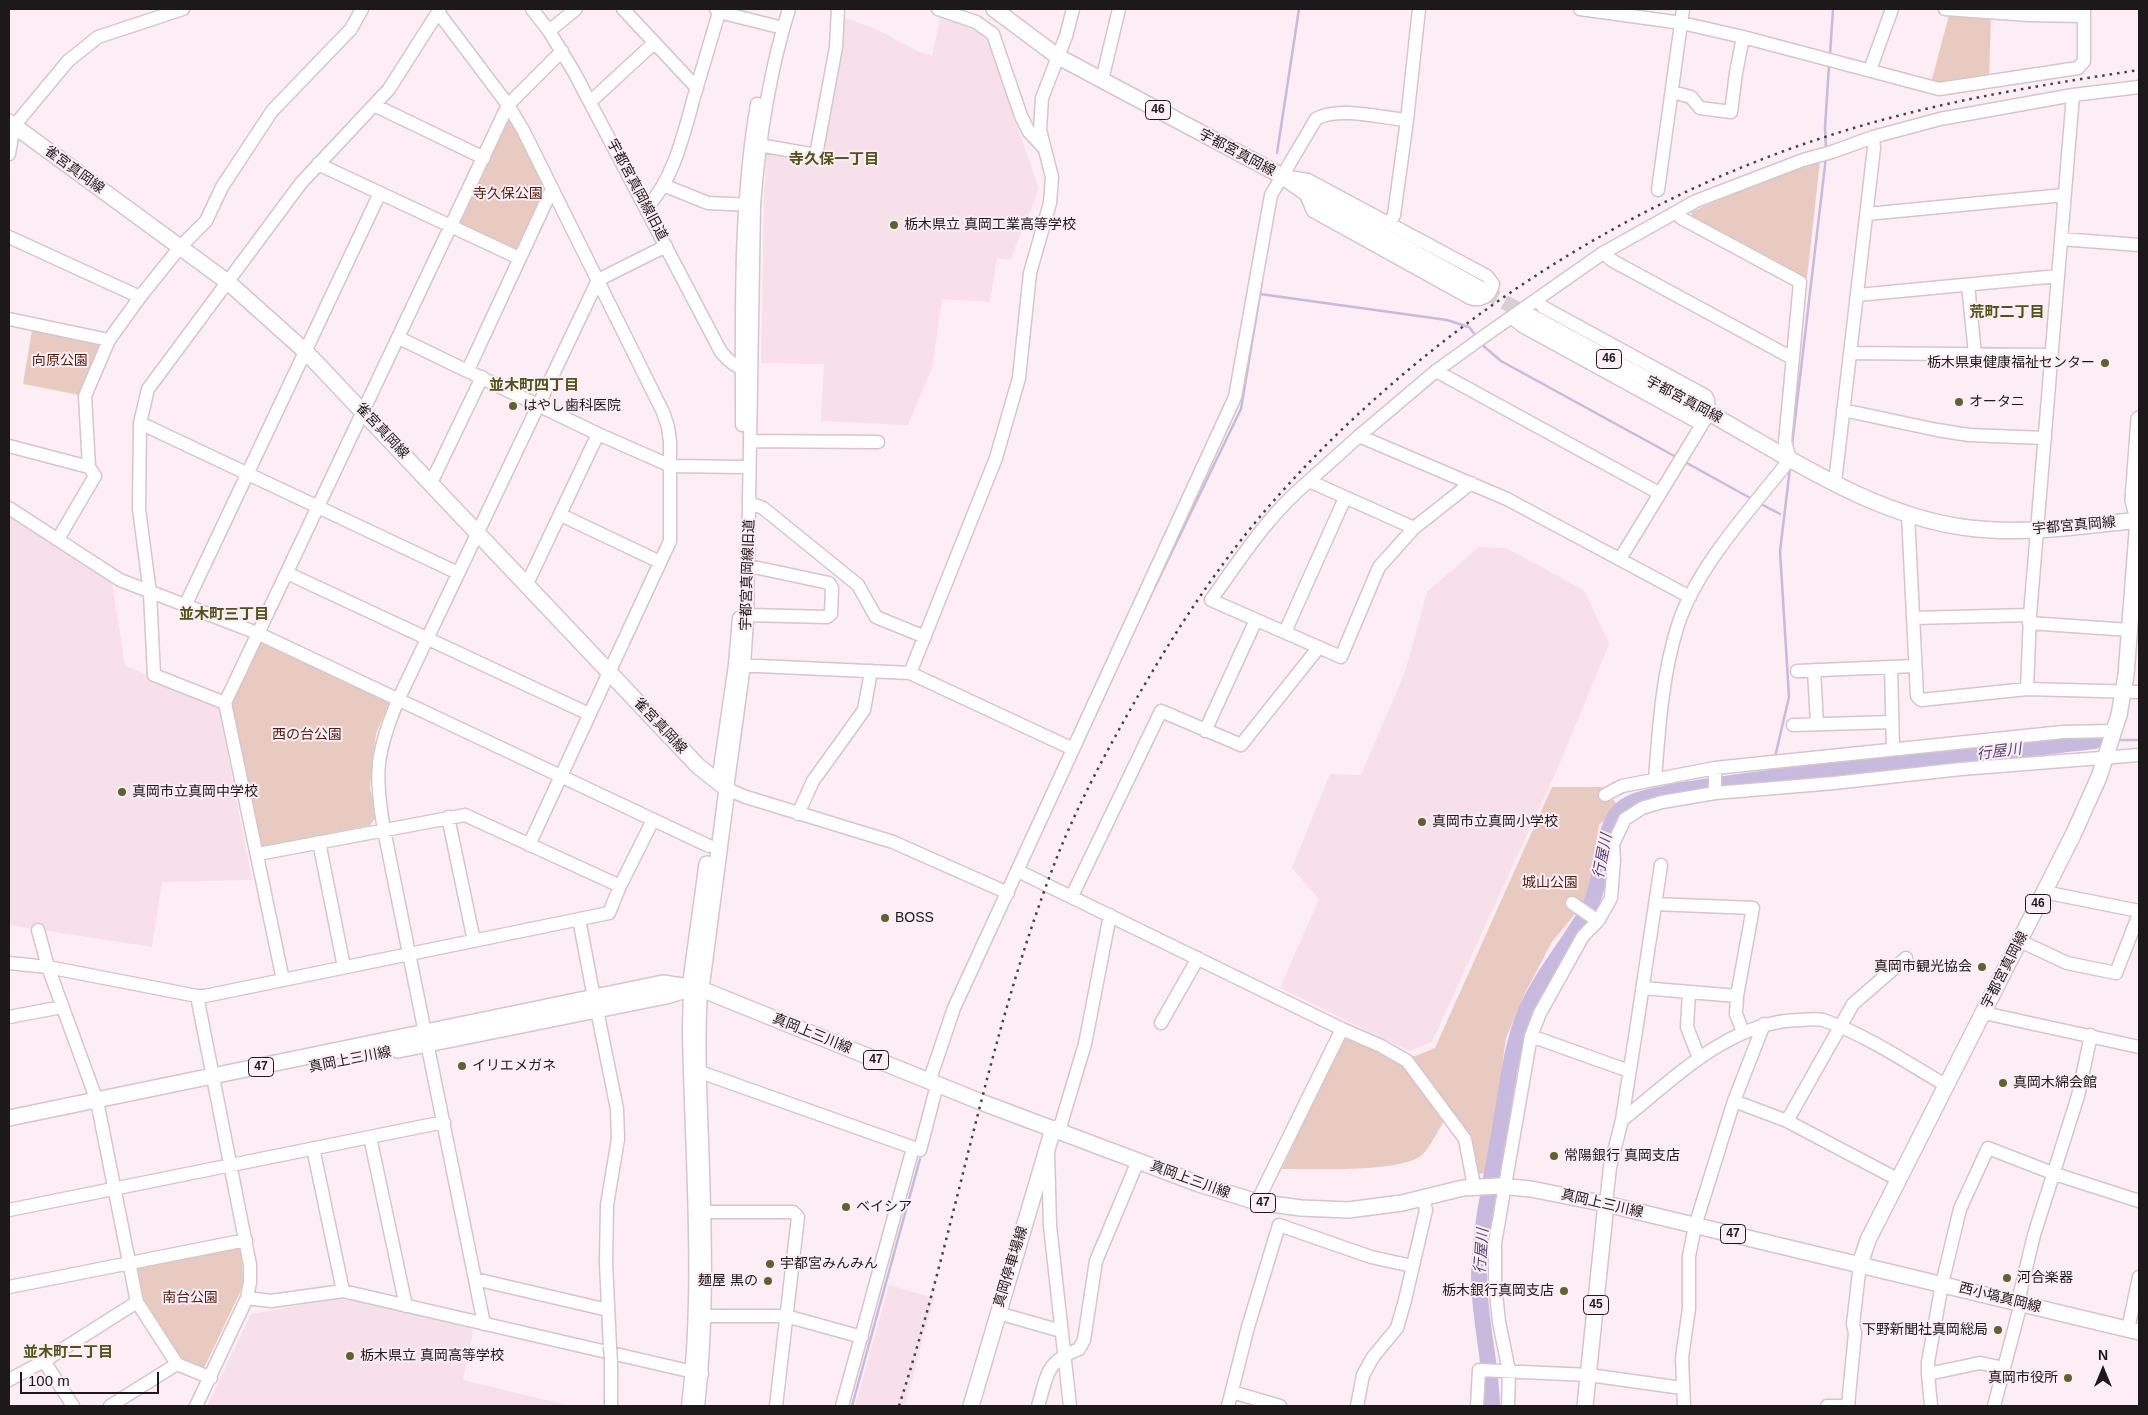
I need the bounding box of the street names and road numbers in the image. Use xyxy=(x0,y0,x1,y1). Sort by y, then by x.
road number: 46 xyxy=(1146,100,1170,120)
street label: 宇都宮真岡線 xyxy=(1196,126,1278,180)
street label: 宇都宮真岡線旧道 xyxy=(603,137,671,243)
street label: 雀宮真岡線 xyxy=(41,143,107,197)
road number: 46 xyxy=(1596,349,1622,368)
street label: 宇都宮真岡線 xyxy=(1643,373,1725,427)
street label: 雀宮真岡線 xyxy=(352,400,412,462)
street label: 宇都宮真岡線 xyxy=(2031,514,2117,538)
street label: 宇都宮真岡線旧道 xyxy=(738,519,758,631)
street label: 雀宮真岡線 xyxy=(630,695,690,757)
road number: 46 xyxy=(2026,894,2050,914)
street label: 宇都宮真岡線 xyxy=(1978,929,2032,1011)
street label: 真岡上三川線 xyxy=(770,1010,854,1058)
street label: 真岡上三川線 xyxy=(307,1044,393,1076)
road number: 47 xyxy=(864,1050,888,1070)
road number: 47 xyxy=(248,1058,274,1076)
street label: 真岡上三川線 xyxy=(1148,1158,1232,1202)
street label: 真岡上三川線 xyxy=(1559,1186,1645,1222)
road number: 47 xyxy=(1250,1194,1276,1212)
street label: 真岡停車場線 xyxy=(991,1224,1031,1310)
road number: 47 xyxy=(1720,1224,1746,1244)
street label: 西小塙真岡線 xyxy=(1957,1280,2043,1316)
road number: 45 xyxy=(1584,1296,1608,1314)

